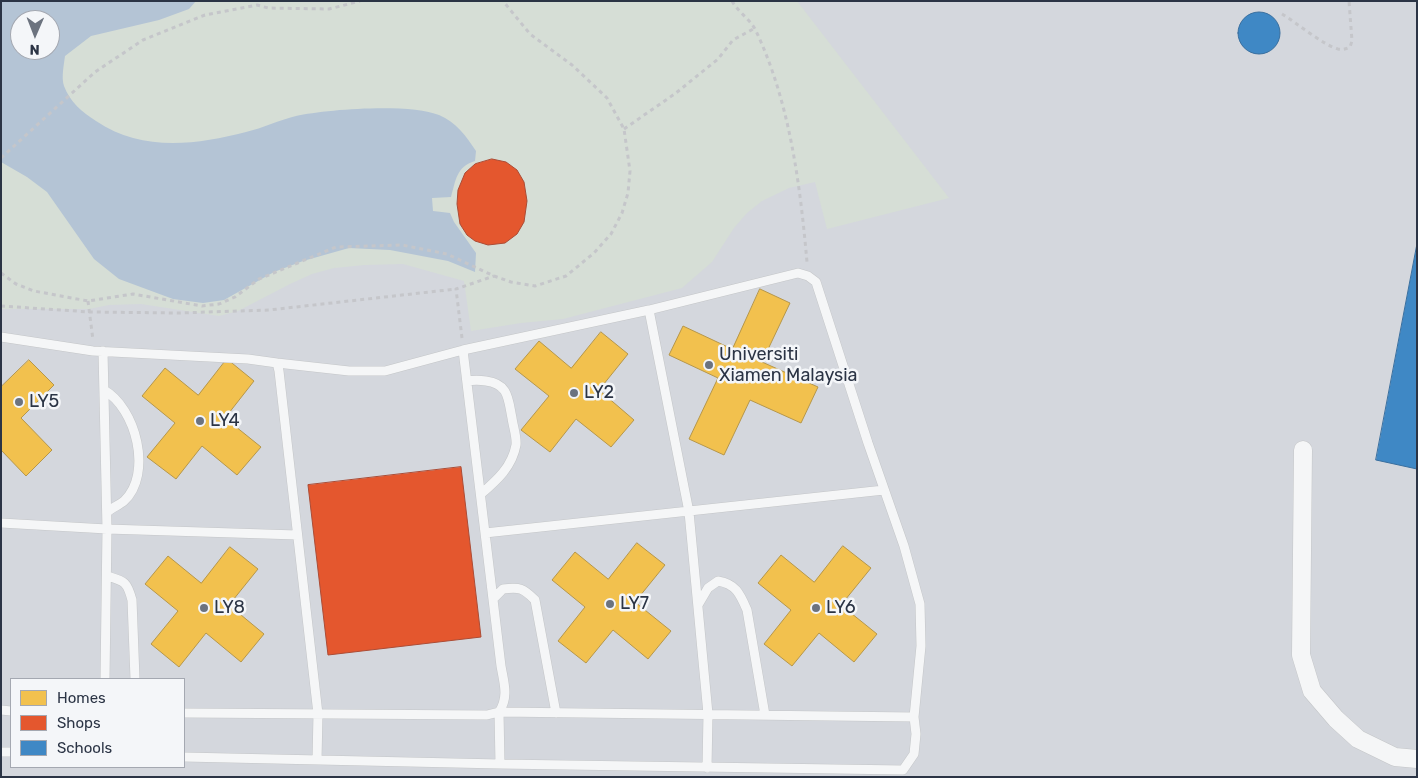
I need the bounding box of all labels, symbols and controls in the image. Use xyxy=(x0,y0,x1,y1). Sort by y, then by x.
north arrow xyxy=(10,10,60,60)
text: N xyxy=(30,41,40,58)
place label: Universiti Xiamen Malaysia xyxy=(719,344,858,386)
marker: Universiti Xiamen Malaysia xyxy=(703,359,715,371)
place label: LY2 xyxy=(584,382,614,404)
marker: LY2 xyxy=(568,387,580,399)
place label: LY5 xyxy=(29,391,59,413)
marker: LY5 xyxy=(13,396,25,408)
place label: LY4 xyxy=(210,410,240,432)
marker: LY4 xyxy=(194,415,206,427)
place label: LY7 xyxy=(620,593,649,615)
place label: LY8 xyxy=(214,597,245,619)
place label: LY6 xyxy=(826,597,856,619)
marker: LY7 xyxy=(604,598,616,610)
marker: LY8 xyxy=(198,602,210,614)
marker: LY6 xyxy=(810,602,822,614)
legend xyxy=(10,678,185,768)
text: Homes xyxy=(57,689,106,707)
text: Shops xyxy=(57,714,101,732)
text: Schools xyxy=(57,739,112,757)

